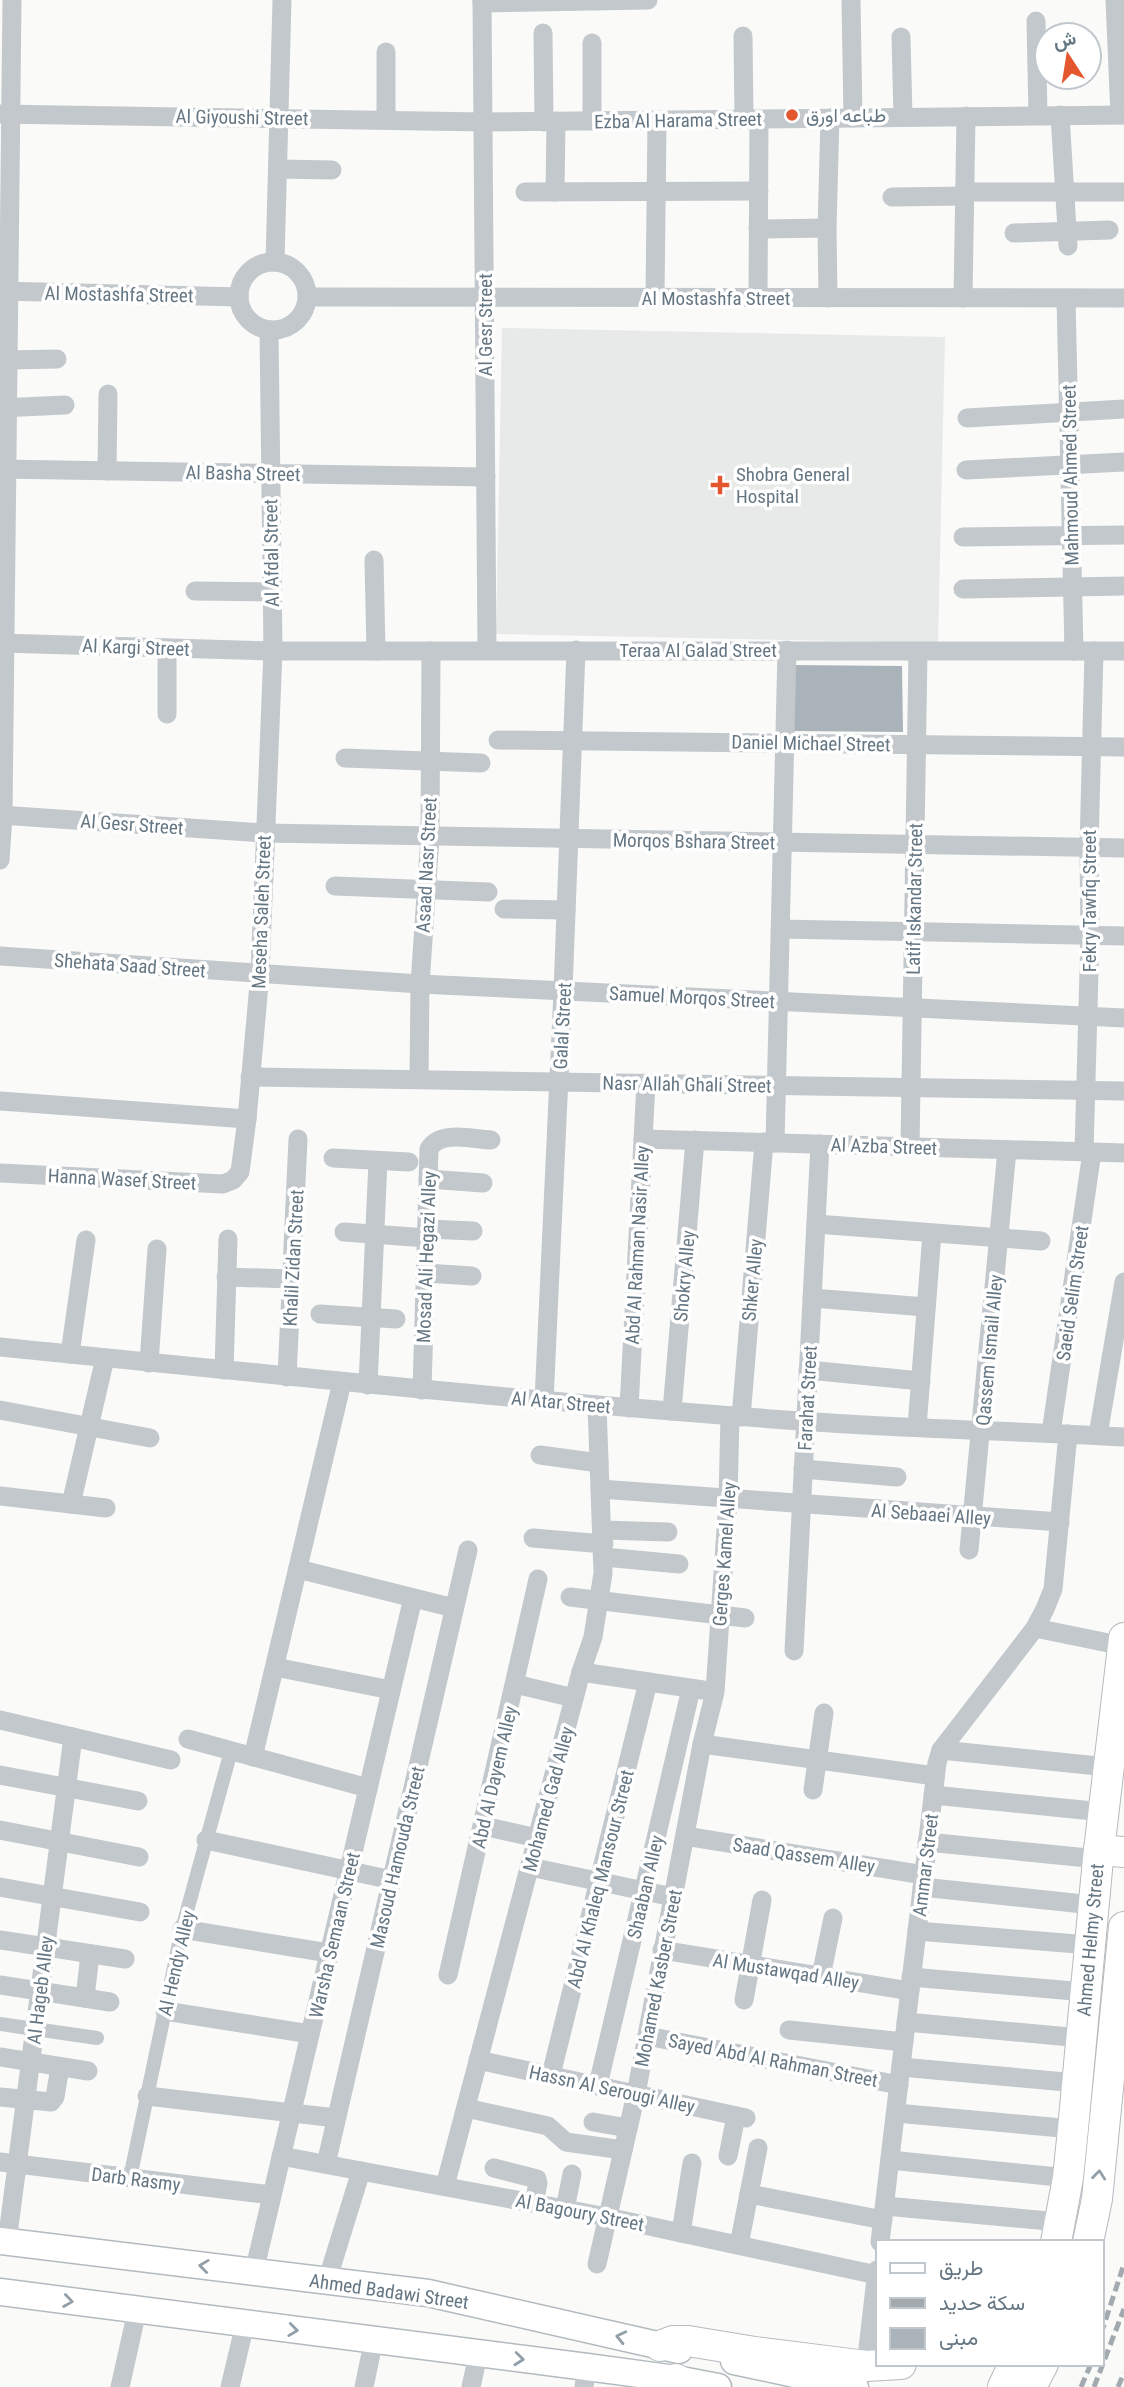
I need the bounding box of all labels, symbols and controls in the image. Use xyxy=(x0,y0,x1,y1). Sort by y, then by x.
north arrow xyxy=(1033,21,1103,91)
text: ش xyxy=(1051,26,1078,53)
place label: طباعه اورق xyxy=(806,104,886,127)
street label: Al Giyoushi Street xyxy=(175,105,309,130)
marker: طباعه اورق xyxy=(784,107,800,123)
street label: Ezba Al Harama Street xyxy=(594,108,762,133)
street label: Al Gesr Street xyxy=(474,273,497,377)
street label: Al Mostashfa Street xyxy=(44,282,194,307)
street label: Al Mostashfa Street xyxy=(642,287,790,310)
street label: Mahmoud Ahmed Street xyxy=(1057,384,1084,566)
street label: Al Basha Street xyxy=(185,461,301,486)
place label: Shobra General Hospital xyxy=(736,463,850,508)
marker: Shobra General Hospital xyxy=(710,475,730,495)
street label: Al Afdal Street xyxy=(259,499,284,607)
street label: Al Kargi Street xyxy=(82,634,190,661)
street label: Teraa Al Galad Street xyxy=(619,639,777,662)
street label: Daniel Michael Street xyxy=(731,731,891,756)
street label: Asaad Nasr Street xyxy=(411,797,442,933)
street label: Al Gesr Street xyxy=(80,809,184,840)
street label: Latif Iskandar Street xyxy=(902,823,927,975)
street label: Morqos Bshara Street xyxy=(613,829,775,854)
street label: Fekry Tawfiq Street xyxy=(1078,830,1101,972)
street label: Meseha Saleh Street xyxy=(247,835,276,989)
street label: Shehata Saad Street xyxy=(54,949,206,982)
street label: Galal Street xyxy=(549,982,576,1070)
street label: Samuel Morqos Street xyxy=(608,982,776,1013)
street label: Nasr Allah Ghali Street xyxy=(602,1072,772,1097)
street label: Al Azba Street xyxy=(830,1133,938,1160)
street label: Abd Al Rahman Nasir Alley xyxy=(621,1145,654,1345)
street label: Hanna Wasef Street xyxy=(47,1164,197,1195)
street label: Mosad Ali Hegazi Alley xyxy=(412,1171,441,1343)
street label: Khalil Zidan Street xyxy=(278,1189,309,1327)
street label: Saeid Selim Street xyxy=(1052,1224,1093,1362)
street label: Shokry Alley xyxy=(669,1229,700,1323)
street label: Shker Alley xyxy=(737,1238,768,1322)
street label: Qassem Ismail Alley xyxy=(971,1273,1008,1427)
street label: Farahat Street xyxy=(793,1345,822,1451)
street label: Al Atar Street xyxy=(510,1387,612,1418)
street label: Gerges Kamel Alley xyxy=(708,1481,741,1627)
street label: Al Sebaaei Alley xyxy=(870,1499,992,1530)
street label: Abd Al Dayem Alley xyxy=(467,1704,522,1851)
street label: Mohamed Gad Alley xyxy=(518,1724,579,1874)
street label: Masoud Hamouda Street xyxy=(365,1764,430,1950)
street label: Abd Al Khaleq Mansour Street xyxy=(562,1768,639,1991)
street label: Ammar Street xyxy=(908,1812,943,1918)
street label: Shaaban Alley xyxy=(622,1833,669,1941)
street label: Saad Qassem Alley xyxy=(731,1833,877,1878)
street label: Warsha Semaan Street xyxy=(304,1850,365,2020)
street label: Ahmed Helmy Street xyxy=(1072,1863,1109,2017)
street label: Mohamed Kasber Street xyxy=(630,1887,687,2069)
street label: Al Hendy Alley xyxy=(153,1908,200,2018)
street label: Al Hageb Alley xyxy=(22,1935,59,2046)
street label: Al Mustawqad Alley xyxy=(711,1949,861,1994)
street label: Sayed Abd Al Rahman Street xyxy=(666,2029,880,2092)
street label: Hassn Al Serougi Alley xyxy=(527,2061,697,2118)
street label: Darb Rasmy xyxy=(90,2163,182,2196)
one-way arrow xyxy=(1091,2169,1106,2180)
street label: Al Bagoury Street xyxy=(514,2189,646,2236)
legend xyxy=(876,2240,1103,2366)
text: طريق xyxy=(939,2256,984,2281)
one-way arrow xyxy=(198,2258,210,2273)
street label: Ahmed Badawi Street xyxy=(308,2269,470,2314)
text: سكة حديد xyxy=(939,2291,1025,2315)
one-way arrow xyxy=(62,2294,73,2309)
one-way arrow xyxy=(288,2322,299,2337)
text: مبنى xyxy=(939,2326,978,2350)
one-way arrow xyxy=(615,2330,627,2345)
one-way arrow xyxy=(513,2352,525,2367)

